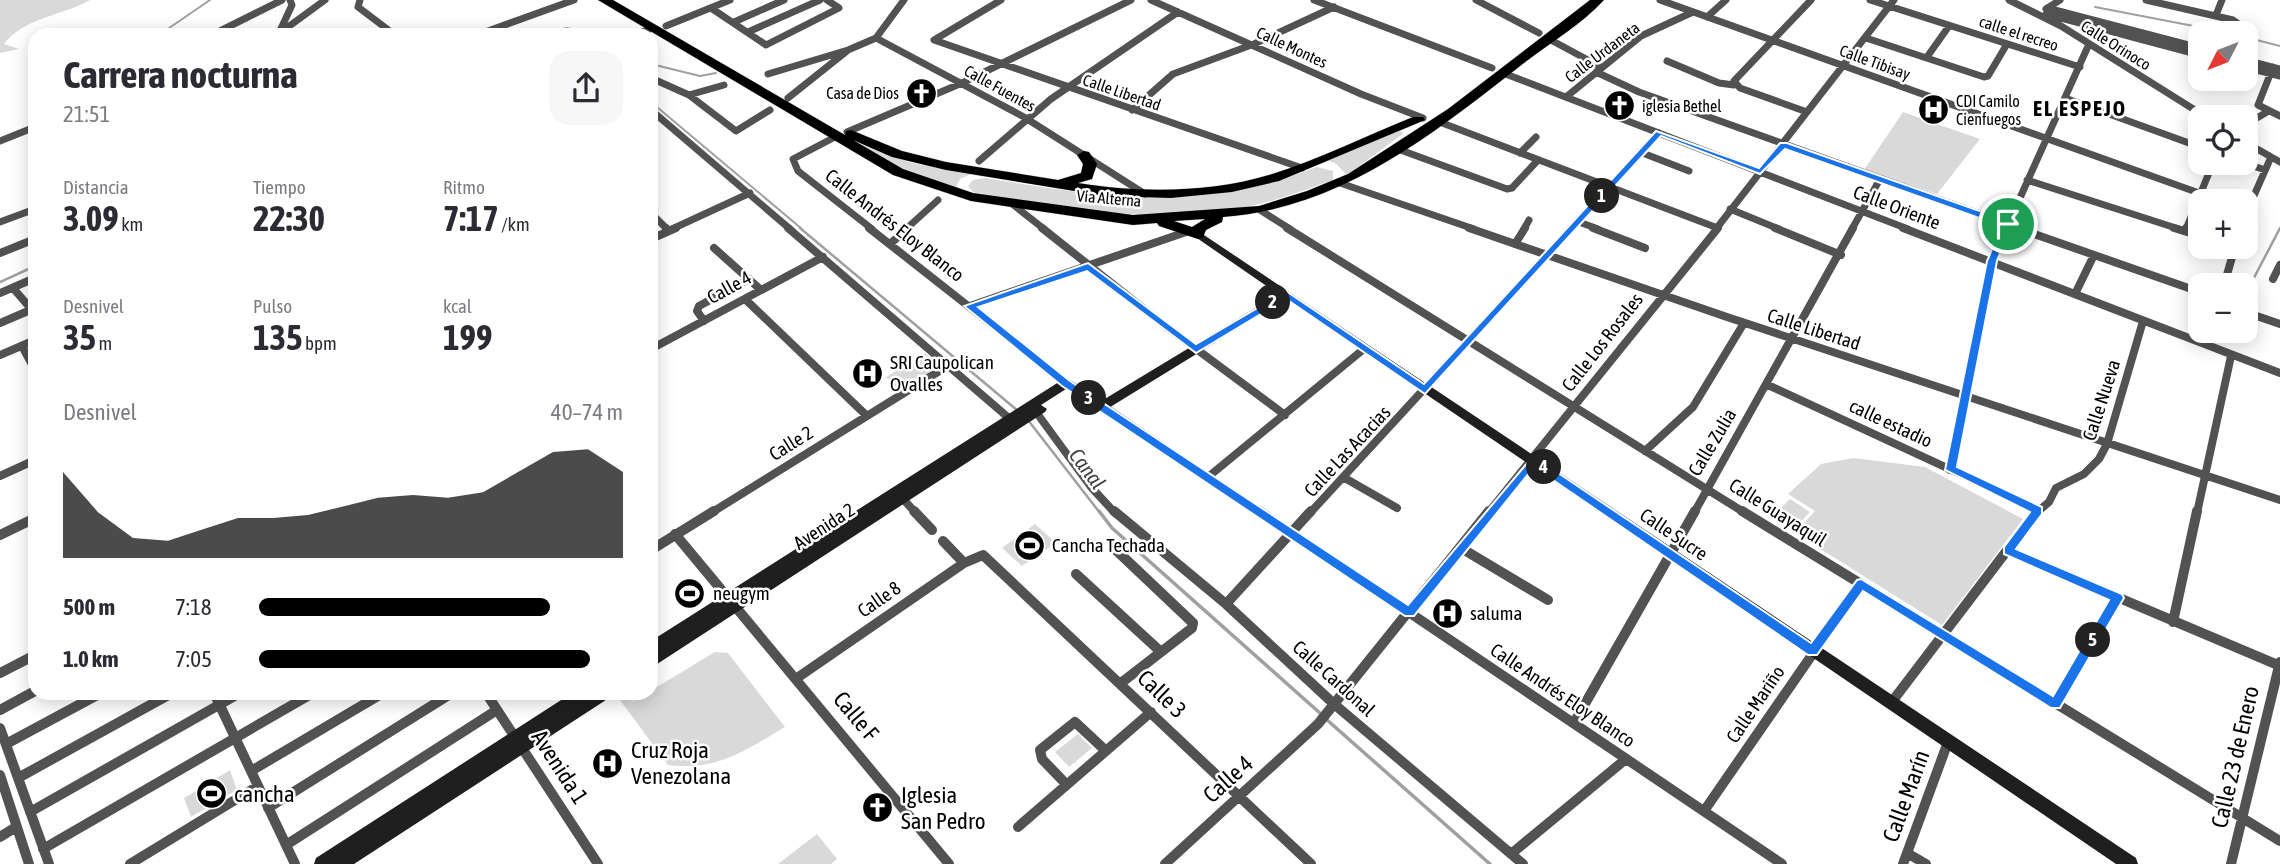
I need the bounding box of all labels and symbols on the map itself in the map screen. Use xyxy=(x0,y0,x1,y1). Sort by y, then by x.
street label: calle el recreo xyxy=(1977,12,2061,54)
street label: Calle Orinoco xyxy=(2078,16,2154,74)
street label: Calle Urdaneta xyxy=(1561,18,1643,86)
north arrow xyxy=(2188,21,2258,91)
street label: Calle Montes xyxy=(1254,23,1330,71)
street label: Calle Tibisay xyxy=(1837,41,1913,84)
street label: Calle Fuentes xyxy=(961,61,1039,115)
street label: Calle Libertad xyxy=(1081,70,1163,114)
church icon: Casa de Dios xyxy=(905,76,939,110)
place label: Casa de Dios xyxy=(826,84,899,102)
church icon: iglesia Bethel xyxy=(1602,89,1636,123)
place label: CDI Camilo Cienfuegos xyxy=(1956,92,2021,129)
hospital icon: CDI Camilo Cienfuegos xyxy=(1916,93,1950,127)
district label: EL ESPEJO xyxy=(2033,96,2127,120)
place label: iglesia Bethel xyxy=(1642,97,1722,116)
street label: Calle Andrés Eloy Blanco xyxy=(821,164,969,286)
pin: 1 xyxy=(1584,178,1620,214)
street label: Calle Oriente xyxy=(1850,180,1944,234)
street label: Vía Alterna xyxy=(1076,186,1142,210)
pin xyxy=(1978,194,2038,254)
street label: Calle 4 xyxy=(703,266,755,308)
pin: 2 xyxy=(1256,284,1290,320)
street label: Calle Los Rosales xyxy=(1557,288,1647,395)
street label: Calle Libertad xyxy=(1765,304,1863,354)
place label: SRI Caupolican Ovalles xyxy=(890,351,994,395)
hospital icon: SRI Caupolican Ovalles xyxy=(850,356,884,390)
street label: Calle Nueva xyxy=(2078,357,2124,443)
pin: 3 xyxy=(1072,380,1106,416)
street label: calle estadio xyxy=(1846,394,1936,452)
street label: Calle Las Acacias xyxy=(1299,401,1395,501)
street label: Calle Zulia xyxy=(1683,404,1741,480)
street label: Calle 2 xyxy=(765,421,817,465)
water label: Canal xyxy=(1065,443,1111,493)
pin: 4 xyxy=(1526,449,1562,484)
street label: Calle Guayaquil xyxy=(1725,473,1831,551)
street label: Avenida 2 xyxy=(789,498,859,554)
street label: Calle Sucre xyxy=(1636,503,1712,565)
sports icon: Cancha Techada xyxy=(1012,528,1046,562)
place label: Cancha Techada xyxy=(1052,534,1165,556)
sports icon: neugym xyxy=(673,576,707,610)
street label: Calle 8 xyxy=(853,576,905,622)
place label: neugym xyxy=(713,582,770,604)
hospital icon: saluma xyxy=(1430,596,1464,630)
place label: saluma xyxy=(1470,602,1522,624)
pin: 5 xyxy=(2076,622,2110,658)
street label: Calle Cardonal xyxy=(1289,636,1379,720)
street label: Calle Andrés Eloy Blanco xyxy=(1486,638,1640,752)
street label: Calle Mariño xyxy=(1721,661,1789,747)
street label: Calle 3 xyxy=(1132,665,1192,723)
street label: Calle 23 de Enero xyxy=(2206,684,2264,830)
street label: Calle F xyxy=(828,686,884,746)
street label: Avenida 1 xyxy=(527,725,593,809)
place label: Cruz Roja Venezolana xyxy=(631,737,731,789)
hospital icon: Cruz Roja Venezolana xyxy=(591,746,625,780)
street label: Calle Marín xyxy=(1877,746,1935,846)
street label: Calle 4 xyxy=(1198,750,1258,808)
sports icon: cancha xyxy=(194,777,228,811)
place label: cancha xyxy=(234,781,295,807)
place label: Iglesia San Pedro xyxy=(901,782,986,834)
church icon: Iglesia San Pedro xyxy=(861,791,895,825)

